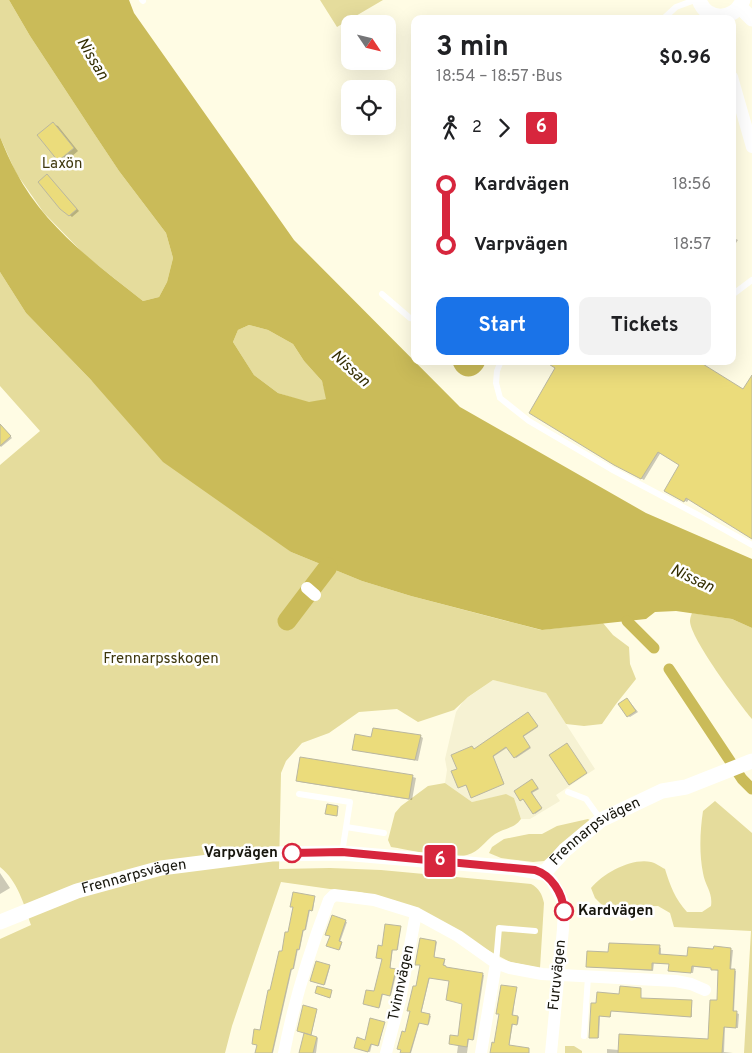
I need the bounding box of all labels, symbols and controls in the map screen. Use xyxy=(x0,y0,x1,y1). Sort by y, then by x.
north arrow xyxy=(341,15,396,70)
map controls xyxy=(341,15,396,135)
text: 3 min xyxy=(436,30,509,66)
water label: Nissan xyxy=(72,34,113,84)
text: $0.96 xyxy=(659,46,711,70)
text: 18:54 – 18:57 · Bus xyxy=(436,67,563,87)
button: locate xyxy=(341,80,396,135)
icon: walk xyxy=(436,114,464,142)
icon: forward xyxy=(490,114,518,142)
text: 6 xyxy=(536,116,547,139)
text: 2 xyxy=(472,118,482,138)
park label: Laxön xyxy=(42,155,82,174)
text: Kardvägen xyxy=(474,173,570,197)
text: 18:56 xyxy=(672,175,711,195)
text: Varpvägen xyxy=(474,233,568,257)
text: 18:57 xyxy=(674,235,711,255)
button: Start xyxy=(436,297,569,355)
button: Tickets xyxy=(579,297,711,355)
water label: Nissan xyxy=(326,346,374,392)
water label: Nissan xyxy=(667,560,717,598)
park label: Frennarpsskogen xyxy=(103,650,219,669)
street label: Frennarpsvägen xyxy=(546,793,644,870)
marker: Varpvägen xyxy=(282,843,302,863)
place label: Varpvägen xyxy=(204,844,278,863)
line badge: 6 xyxy=(424,845,456,877)
text: 6 xyxy=(434,849,446,872)
street label: Frennarpsvägen xyxy=(80,855,188,899)
marker: Kardvägen xyxy=(554,901,574,921)
place label: Kardvägen xyxy=(578,902,653,921)
street label: Furuvägen xyxy=(545,939,571,1011)
street label: Tvinnvägen xyxy=(385,943,419,1023)

